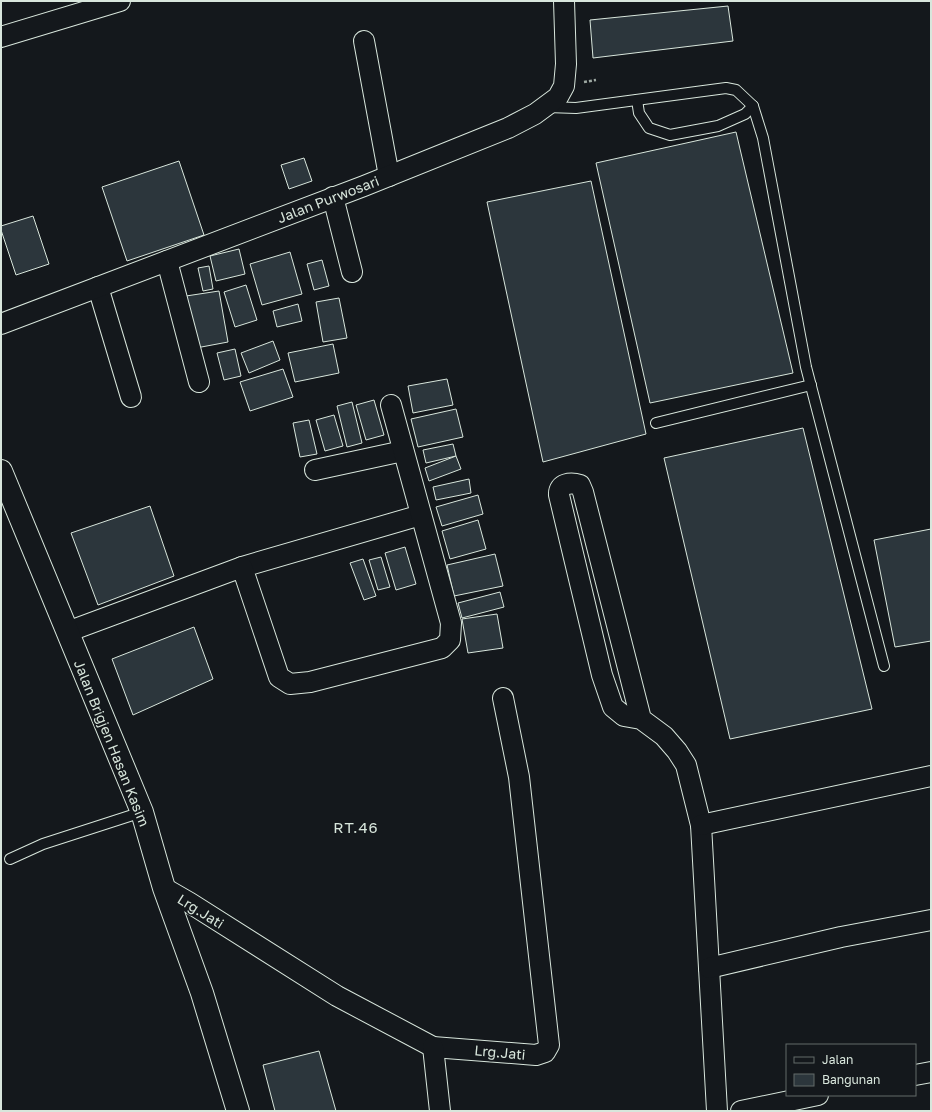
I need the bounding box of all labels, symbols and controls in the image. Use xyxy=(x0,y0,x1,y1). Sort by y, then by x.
street label: Jalan Purwosari xyxy=(275,172,381,226)
street label: Jalan Brigjen Hasan Kasim xyxy=(71,657,153,829)
district label: RT.46 xyxy=(333,818,379,836)
street label: Lrg.Jati xyxy=(175,890,227,932)
street label: Lrg.Jati xyxy=(474,1041,526,1063)
legend xyxy=(786,1044,916,1096)
text: Jalan xyxy=(822,1052,853,1067)
text: Bangunan xyxy=(822,1072,880,1087)

